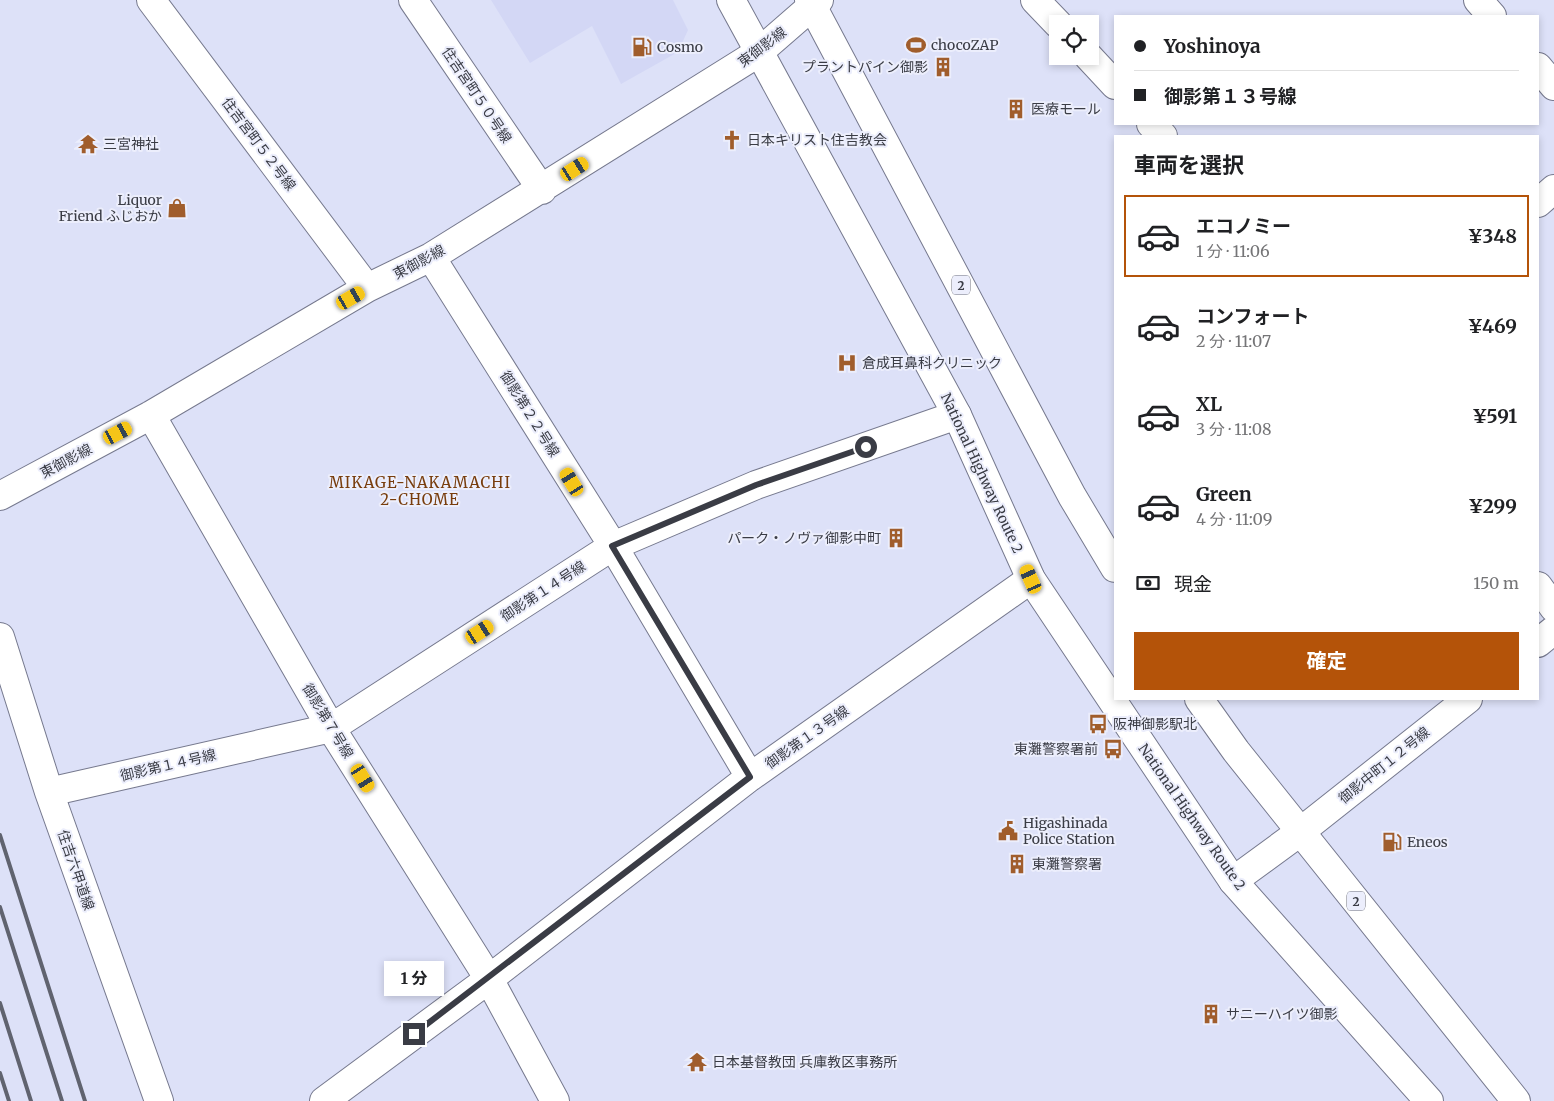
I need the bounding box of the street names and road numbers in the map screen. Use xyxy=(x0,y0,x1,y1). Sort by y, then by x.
street label: 東御影線 xyxy=(734,23,790,71)
street label: 住吉宮町５０号線 xyxy=(438,44,516,146)
street label: 住吉宮町５２号線 xyxy=(218,94,300,194)
street label: 東御影線 xyxy=(390,241,448,283)
road number: 2 xyxy=(952,276,970,294)
street label: 御影第２２号線 xyxy=(496,368,564,460)
street label: National Highway Route 2 xyxy=(937,390,1027,556)
street label: 東御影線 xyxy=(37,440,95,482)
street label: 御影第１４号線 xyxy=(497,557,589,625)
street label: 御影第７号線 xyxy=(299,680,357,762)
street label: 御影第１３号線 xyxy=(762,702,852,772)
street label: 御影中町１２号線 xyxy=(1335,723,1433,807)
street label: National Highway Route 2 xyxy=(1135,740,1249,894)
street label: 御影第１４号線 xyxy=(118,745,218,785)
street label: 住吉六甲道線 xyxy=(54,827,98,913)
road number: 2 xyxy=(1347,891,1365,910)

